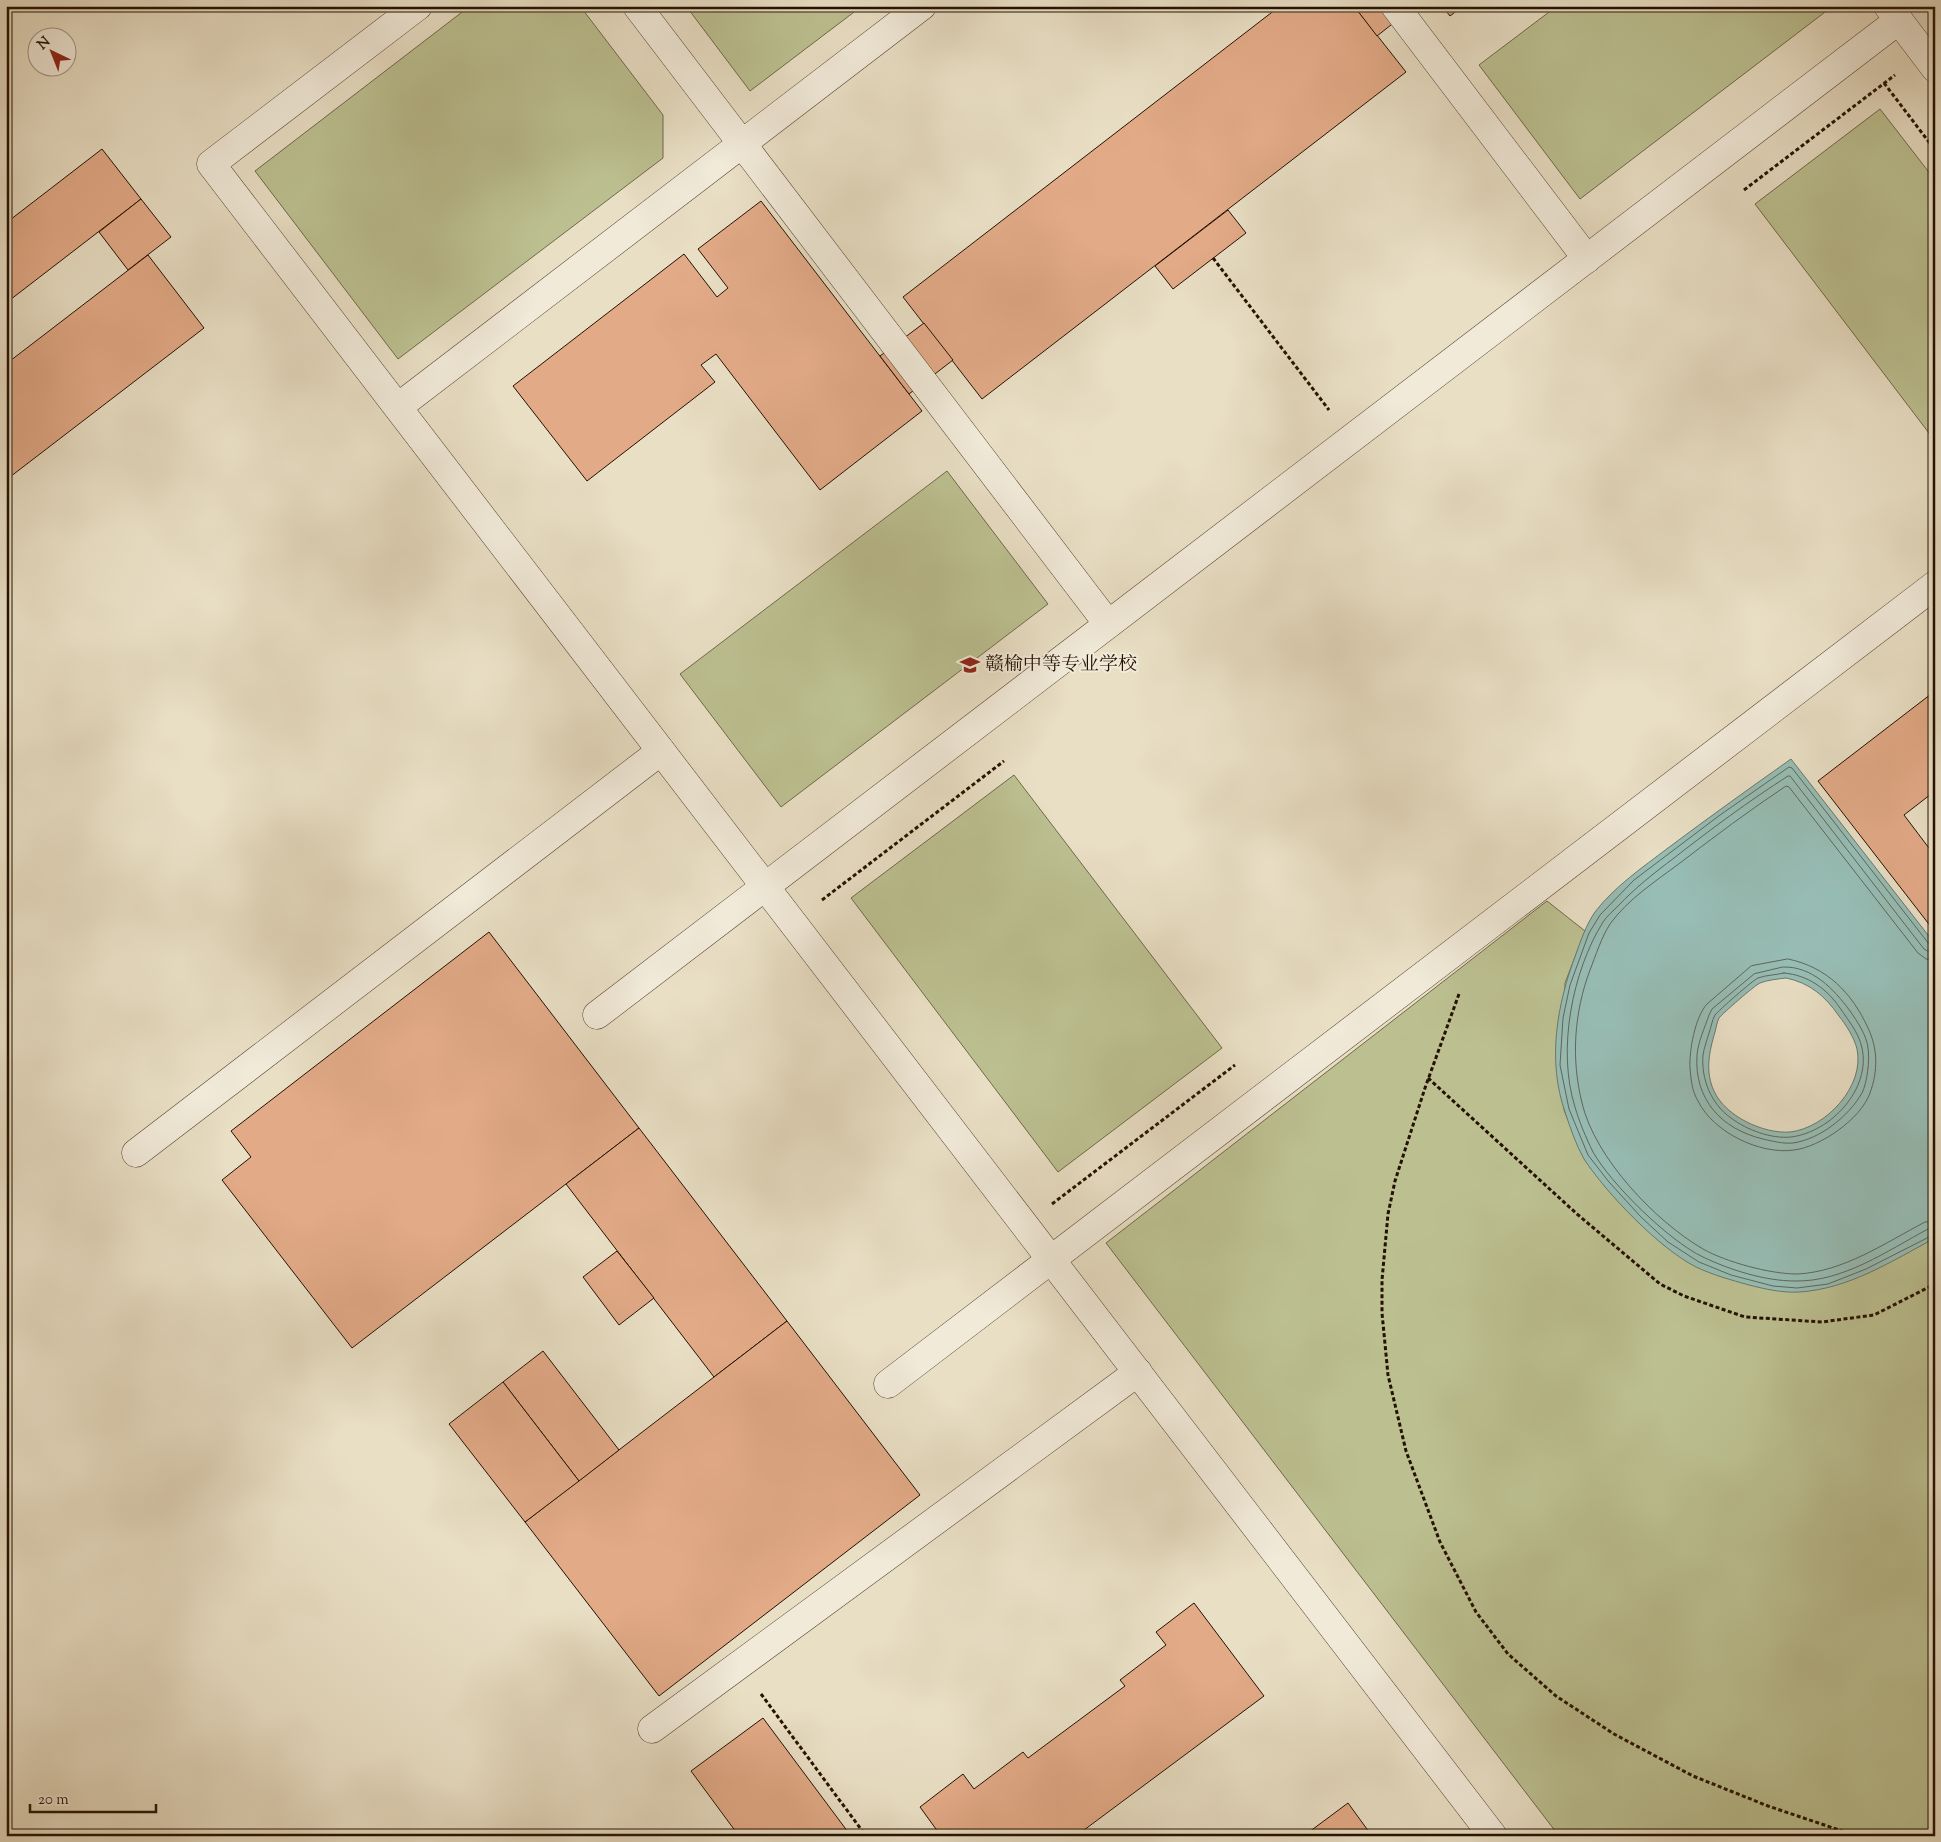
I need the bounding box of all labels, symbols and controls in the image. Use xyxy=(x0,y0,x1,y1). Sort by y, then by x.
north arrow xyxy=(28,28,78,78)
text: N xyxy=(34,33,55,55)
place label: 赣榆中等专业学校 xyxy=(985,652,1137,679)
school or university icon: 赣榆中等专业学校 xyxy=(959,654,981,676)
scale bar xyxy=(30,1782,156,1814)
text: 20 m xyxy=(38,1790,69,1811)

